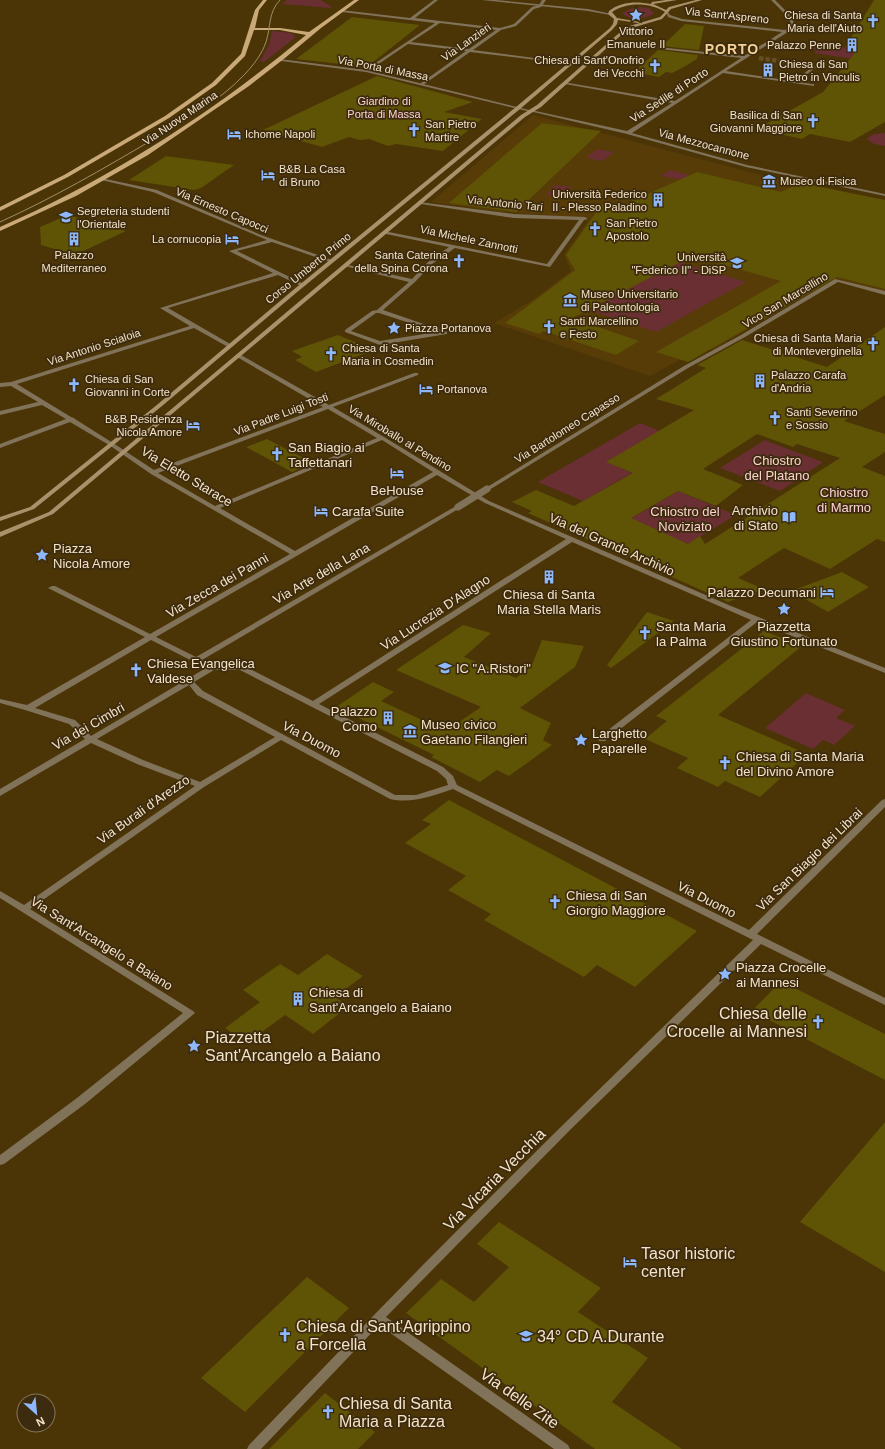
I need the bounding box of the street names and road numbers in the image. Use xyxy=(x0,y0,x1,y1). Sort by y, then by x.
street label: Via Sant'Aspreno xyxy=(684,5,770,25)
street label: Via Lanzieri xyxy=(439,21,493,63)
street label: Via Porta di Massa xyxy=(337,53,430,83)
street label: Via Sedile di Porto xyxy=(628,65,710,125)
street label: Via Nuova Marina xyxy=(140,88,220,147)
street label: Via Mezzocannone xyxy=(657,126,751,162)
street label: Via Ernesto Capocci xyxy=(174,185,270,235)
street label: Via Antonio Tari xyxy=(467,193,543,213)
street label: Via Michele Zannotti xyxy=(419,223,519,255)
street label: Corso Umberto Primo xyxy=(263,230,353,306)
street label: Vico San Marcellino xyxy=(740,270,830,330)
street label: Via Antonio Scialoia xyxy=(46,326,143,368)
street label: Via Padre Luigi Tosti xyxy=(232,390,330,438)
street label: Via Bartolomeo Capasso xyxy=(512,391,622,465)
street label: Via Miroballo al Pendino xyxy=(346,402,454,474)
street label: Via Eletto Starace xyxy=(138,443,235,510)
street label: Via del Grande Archivio xyxy=(547,510,677,579)
street label: Via Arte della Lana xyxy=(270,539,373,607)
street label: Via Zecca dei Panni xyxy=(164,550,271,621)
street label: Via Lucrezia D'Alagno xyxy=(378,571,493,653)
street label: Via dei Cimbri xyxy=(50,700,127,753)
street label: Via Duomo xyxy=(280,718,344,761)
street label: Via Burali d'Arezzo xyxy=(94,772,192,847)
street label: Via San Biagio dei Librai xyxy=(753,805,865,914)
street label: Via Duomo xyxy=(675,878,739,921)
street label: Via Sant'Arcangelo a Baiano xyxy=(28,893,176,993)
street label: Via Vicaria Vecchia xyxy=(440,1125,549,1234)
street label: Via delle Zite xyxy=(477,1365,562,1432)

